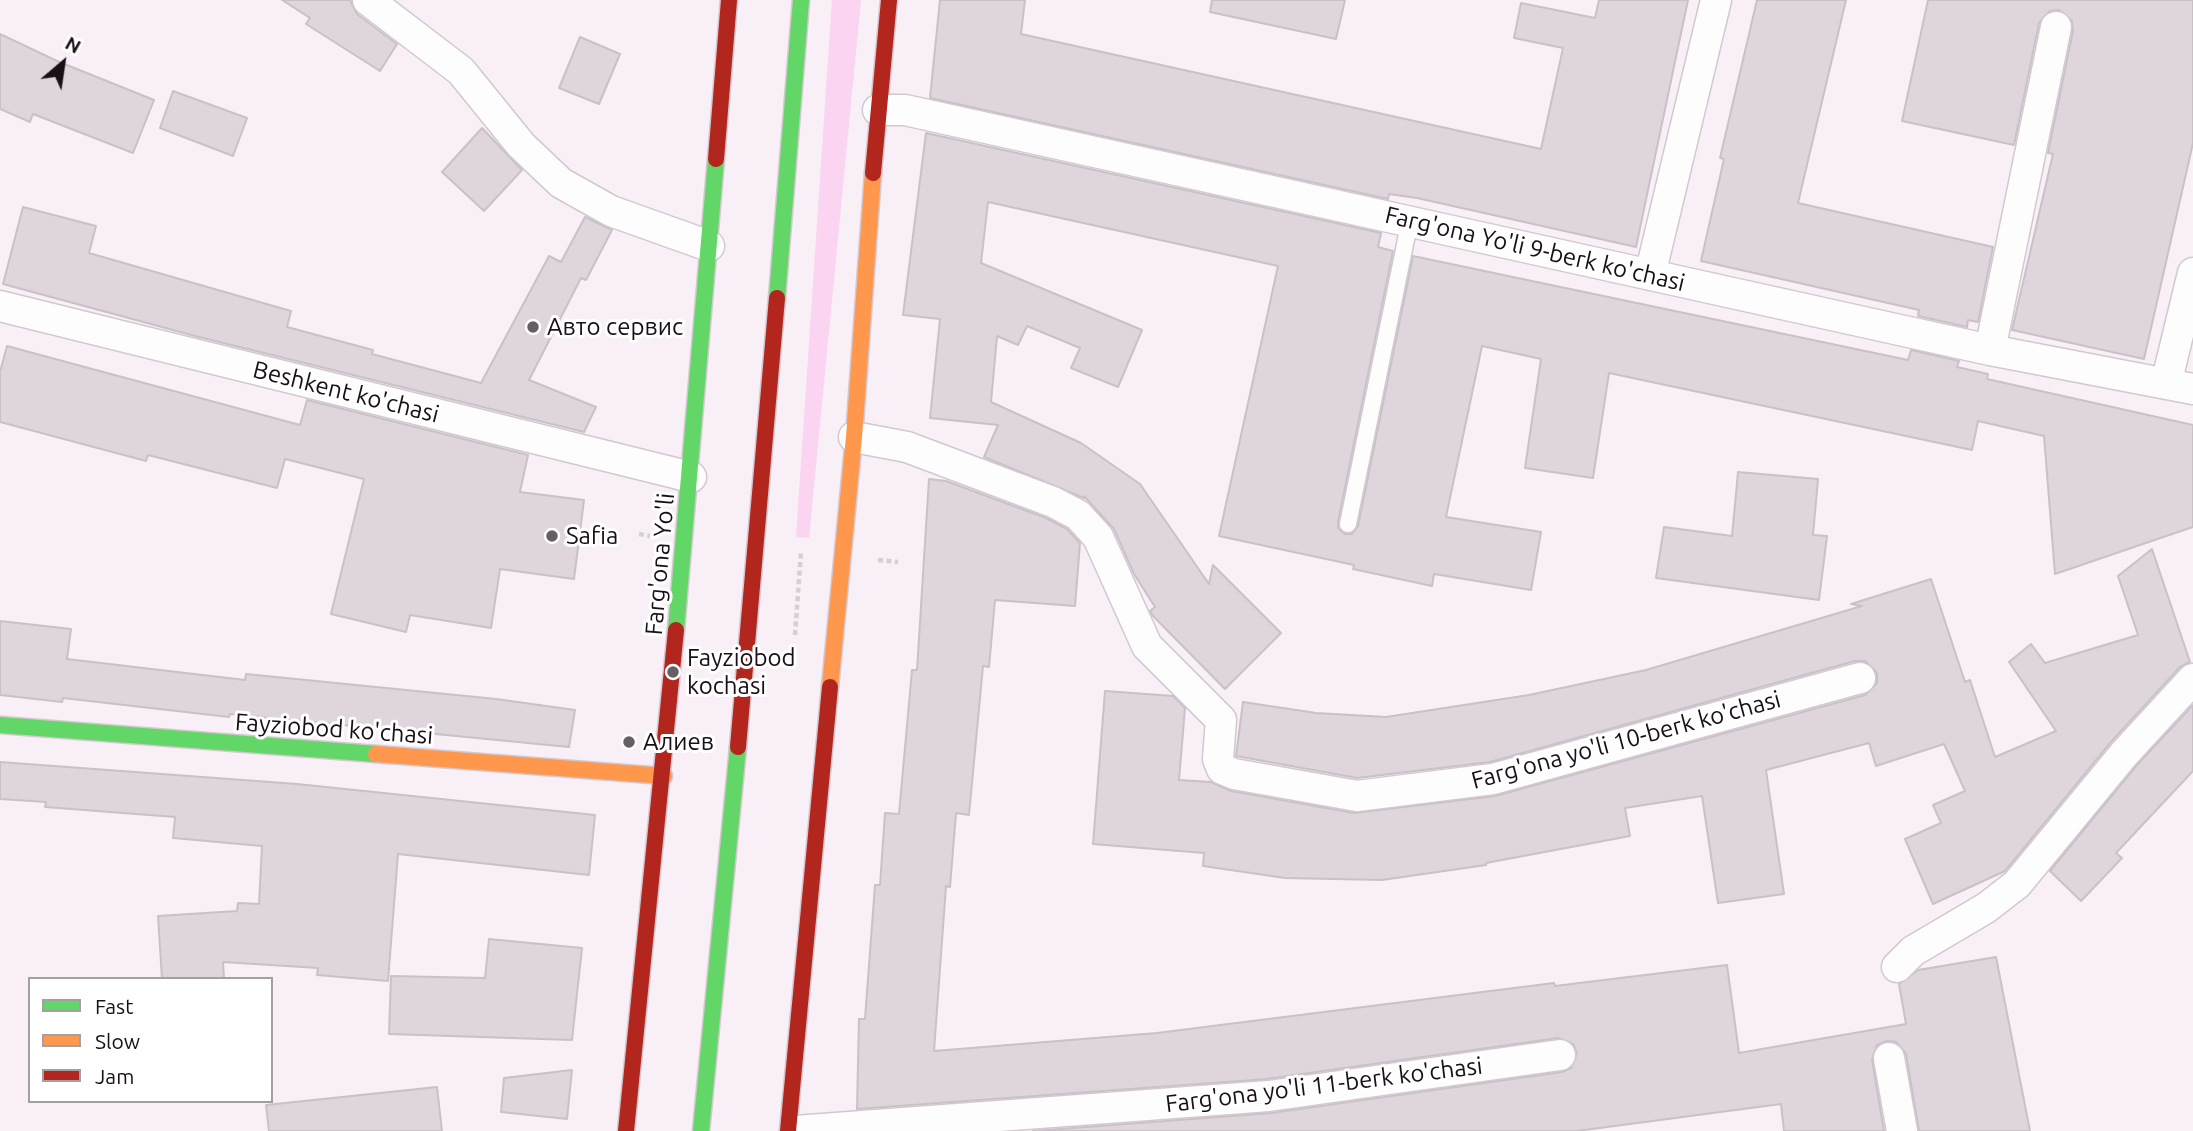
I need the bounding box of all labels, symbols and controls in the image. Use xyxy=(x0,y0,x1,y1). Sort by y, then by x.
north arrow xyxy=(28,28,98,98)
text: N xyxy=(62,32,85,58)
street label: Farg'ona Yo'li 9-berk ko'chasi xyxy=(1382,200,1688,298)
place label: Авто сервис xyxy=(547,313,683,341)
marker: Авто сервис xyxy=(525,319,541,335)
street label: Beshkent ko'chasi xyxy=(250,355,442,429)
street label: Farg'ona Yo'li xyxy=(639,492,681,636)
place label: Safia xyxy=(566,522,618,550)
marker: Safia xyxy=(544,528,560,544)
place label: Fayziobod kochasi xyxy=(687,644,796,700)
marker: Fayziobod kochasi xyxy=(665,664,681,680)
street label: Farg'ona yo'li 10-berk ko'chasi xyxy=(1468,685,1784,795)
street label: Fayziobod ko'chasi xyxy=(234,708,434,750)
place label: Алиев xyxy=(643,728,714,756)
marker: Алиев xyxy=(621,734,637,750)
legend xyxy=(28,977,273,1103)
text: Fast xyxy=(95,994,133,1018)
text: Slow xyxy=(95,1029,140,1053)
street label: Farg'ona yo'li 11-berk ko'chasi xyxy=(1164,1051,1484,1119)
text: Jam xyxy=(95,1064,134,1088)

